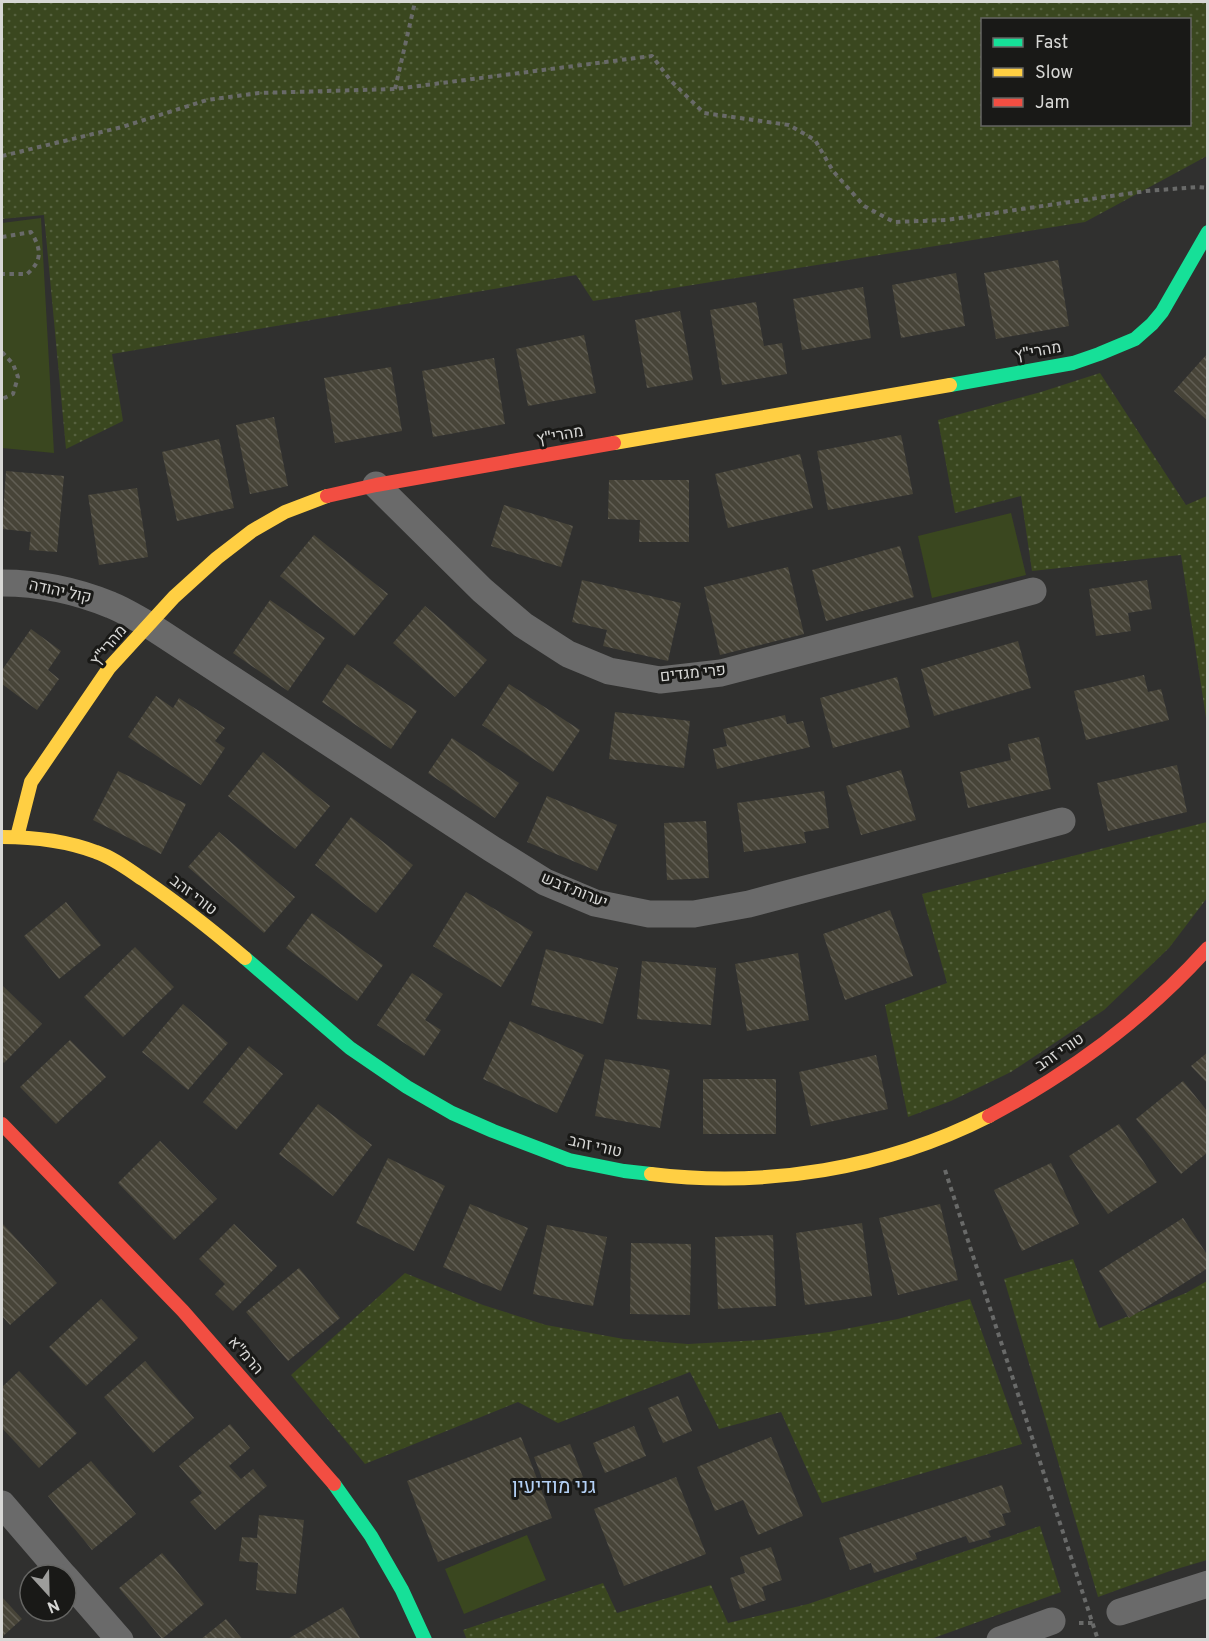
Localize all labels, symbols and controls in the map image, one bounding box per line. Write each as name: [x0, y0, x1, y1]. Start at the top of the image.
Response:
legend: [981, 18, 1191, 126]
text: Fast: [1035, 32, 1068, 55]
text: Slow: [1035, 62, 1073, 85]
text: Jam: [1035, 92, 1070, 115]
street label: מהרי"ץ: [1013, 338, 1063, 366]
street label: מהרי"ץ: [535, 422, 585, 450]
street label: קול יהודה: [27, 576, 93, 608]
street label: מהרי"ץ: [86, 621, 132, 671]
street label: פרי מגדים: [659, 661, 727, 687]
street label: יערות דבש: [538, 869, 610, 913]
street label: טורי זהב: [165, 871, 221, 921]
street label: טורי זהב: [1032, 1029, 1088, 1077]
street label: טורי זהב: [566, 1131, 624, 1163]
street label: הרמ"א: [223, 1333, 267, 1379]
district label: גני מודיעין: [512, 1475, 596, 1501]
north arrow: [18, 1563, 78, 1623]
text: N: [44, 1594, 62, 1616]

